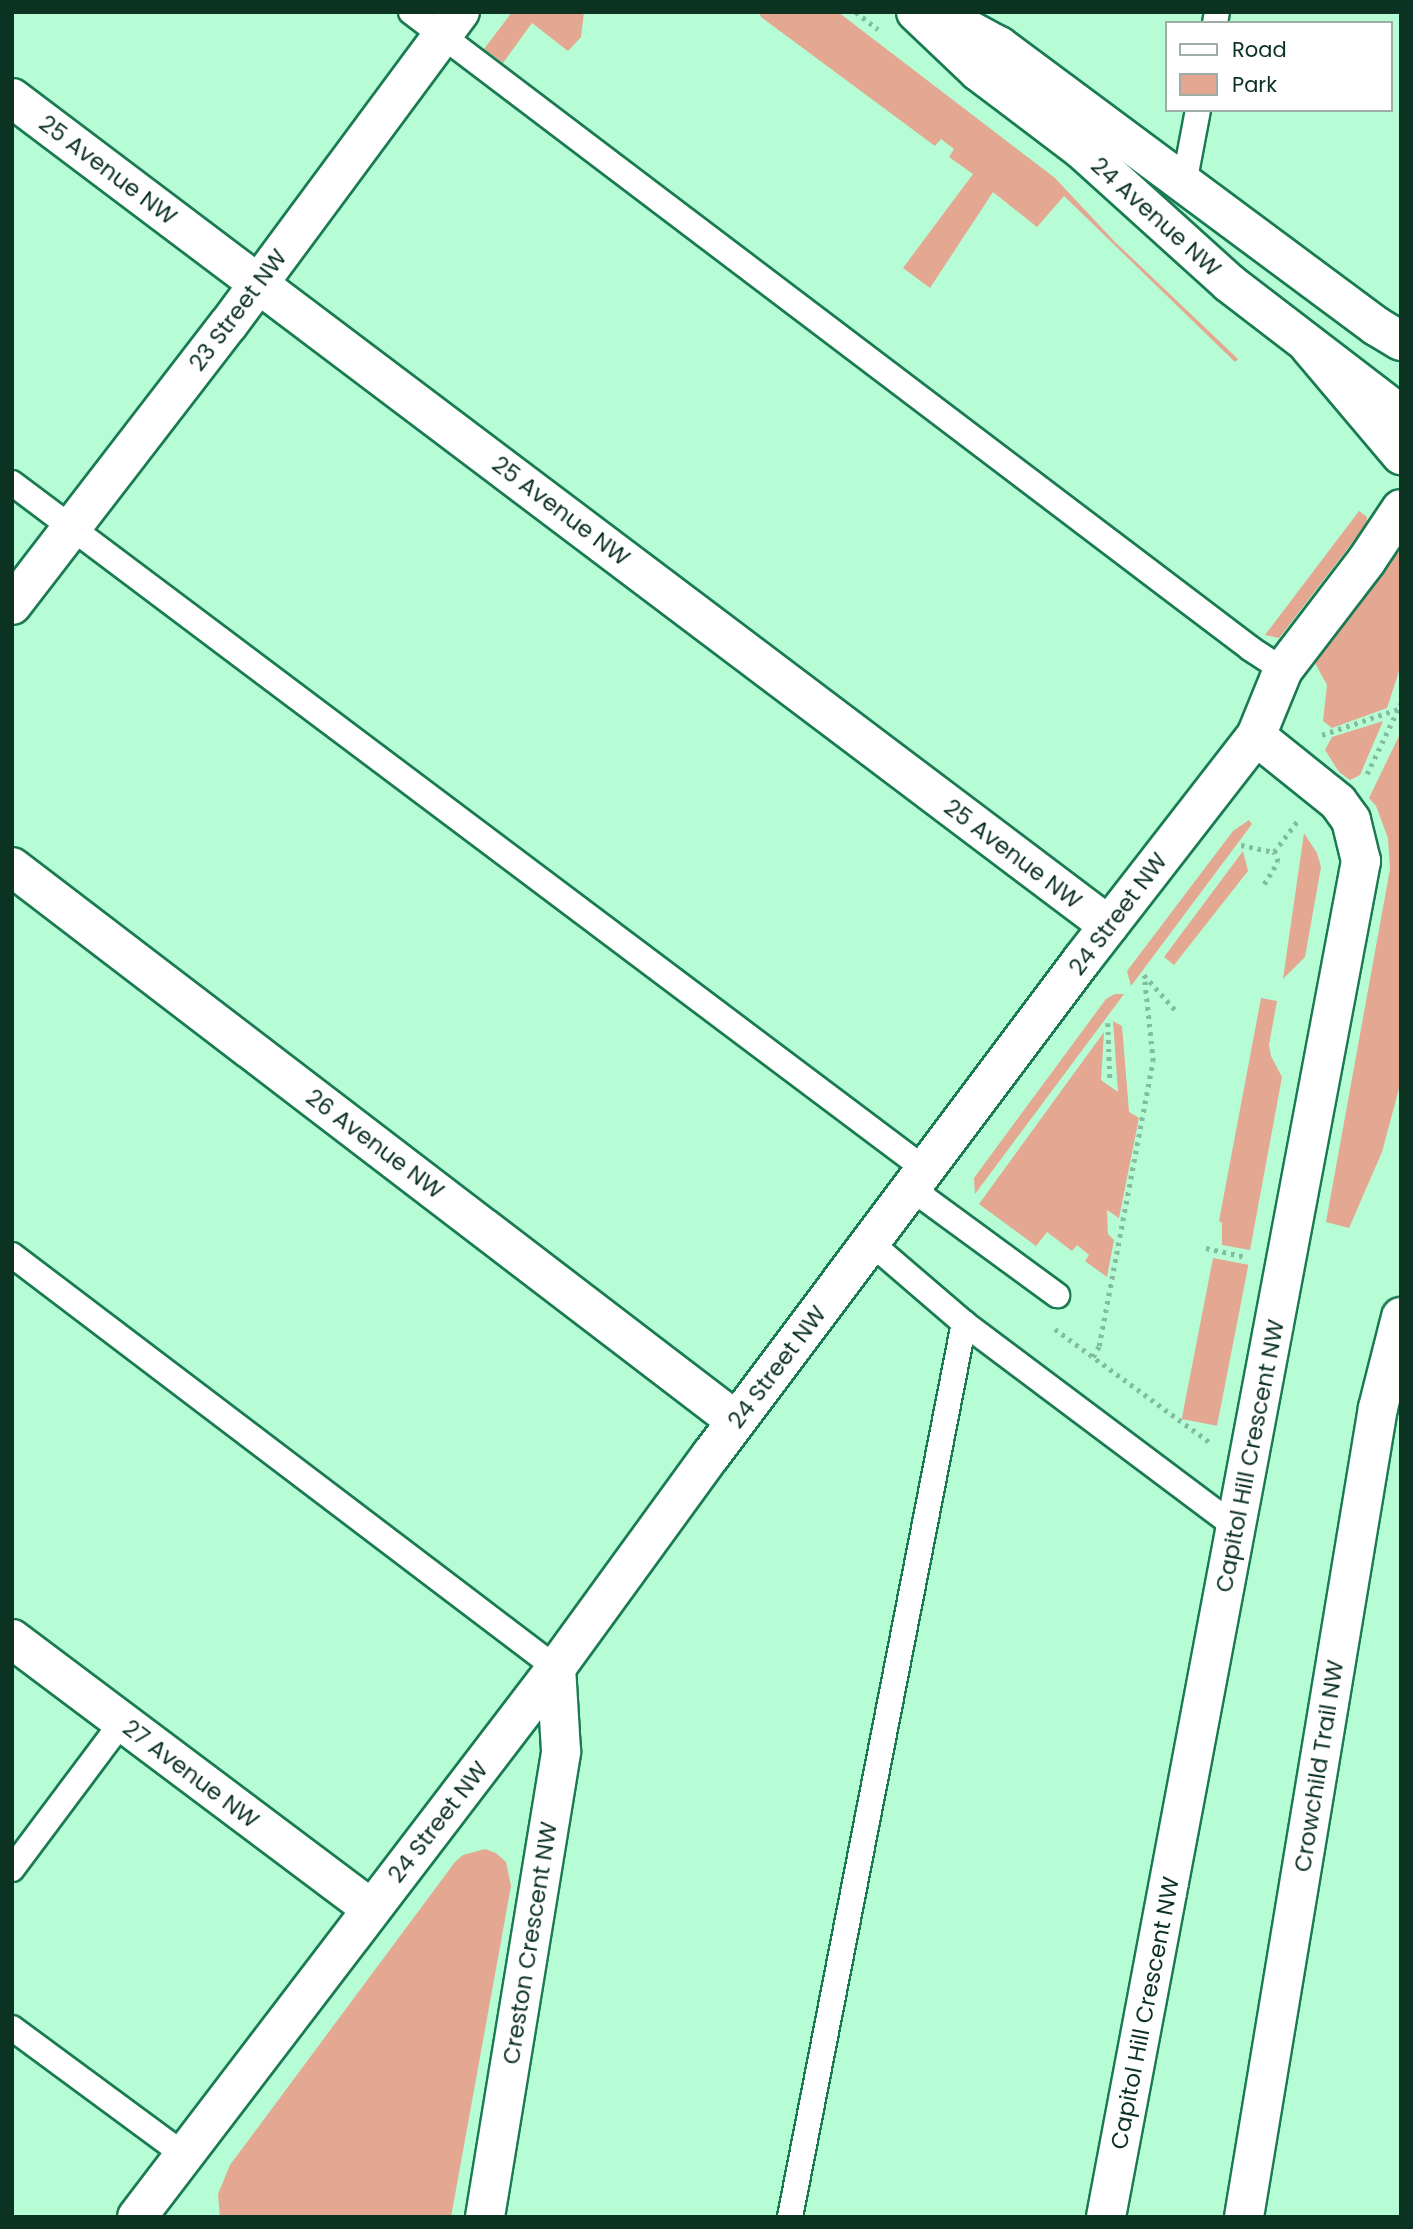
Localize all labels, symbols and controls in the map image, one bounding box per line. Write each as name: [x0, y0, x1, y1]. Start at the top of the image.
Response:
legend: [1164, 21, 1392, 112]
text: Road: [1232, 35, 1287, 64]
text: Park: [1232, 70, 1277, 99]
street label: 25 Avenue NW: [34, 109, 182, 231]
street label: 24 Avenue NW: [1085, 152, 1227, 282]
street label: 23 Street NW: [183, 244, 293, 376]
street label: 25 Avenue NW: [487, 450, 635, 572]
street label: 25 Avenue NW: [939, 793, 1087, 915]
street label: 24 Street NW: [1063, 847, 1173, 981]
street label: 26 Avenue NW: [301, 1083, 449, 1205]
street label: 24 Street NW: [722, 1300, 832, 1434]
street label: Capitol Hill Crescent NW: [1210, 1317, 1290, 1595]
street label: Crowchild Trail NW: [1289, 1658, 1349, 1874]
street label: 27 Avenue NW: [118, 1714, 264, 1834]
street label: 24 Street NW: [382, 1756, 494, 1888]
street label: Creston Crescent NW: [497, 1820, 563, 2066]
street label: Capitol Hill Crescent NW: [1105, 1874, 1185, 2152]

